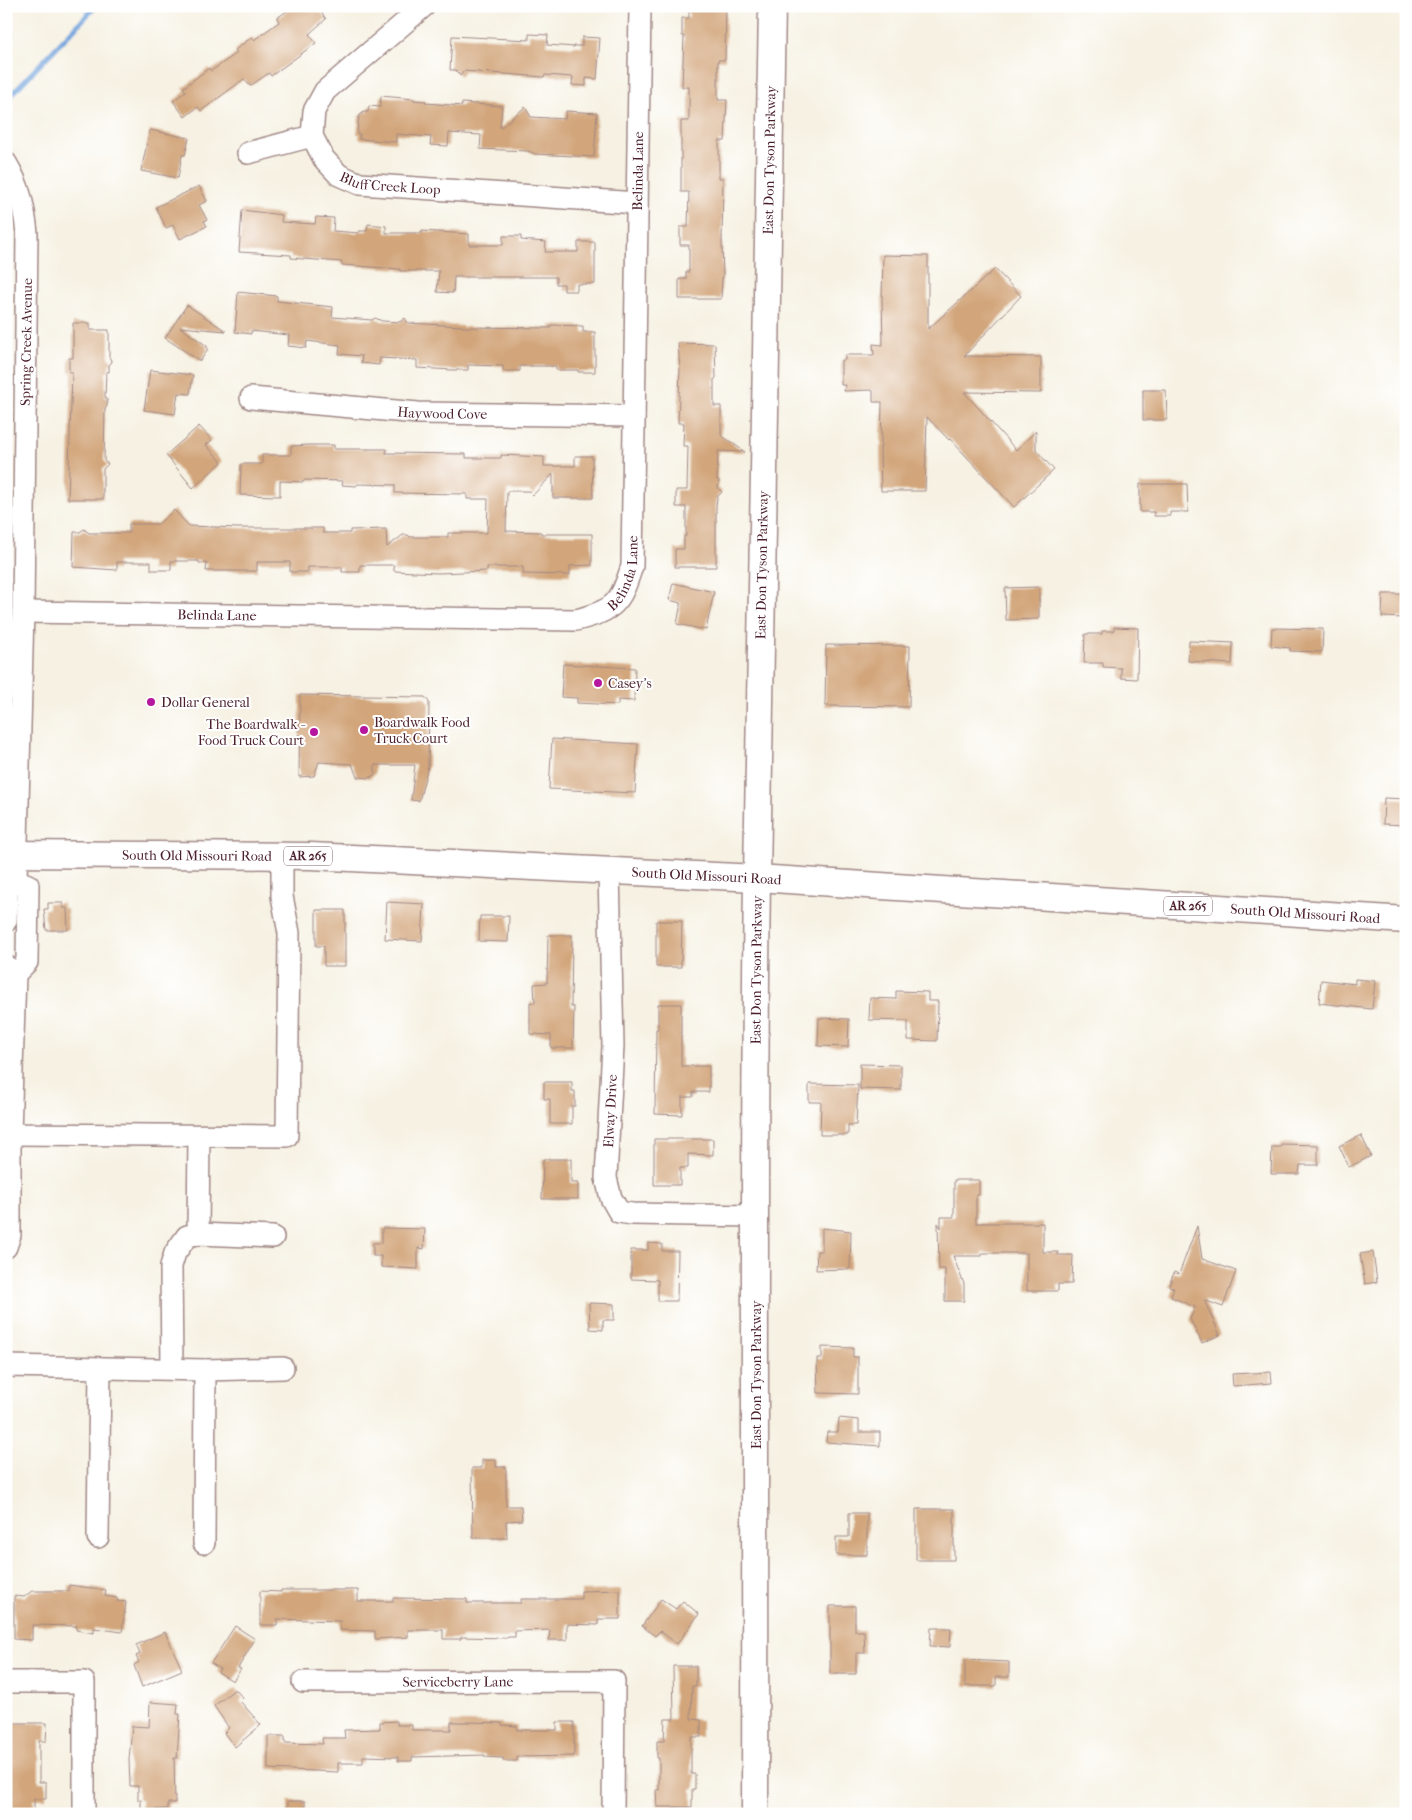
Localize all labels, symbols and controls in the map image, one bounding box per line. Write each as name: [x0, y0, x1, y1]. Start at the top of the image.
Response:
street label: East Don Tyson Parkway: [760, 85, 780, 235]
street label: Belinda Lane: [629, 131, 647, 211]
street label: Bluff Creek Loop: [337, 168, 442, 199]
street label: Spring Creek Avenue: [17, 278, 36, 406]
street label: Haywood Cove: [397, 403, 487, 423]
street label: East Don Tyson Parkway: [752, 490, 772, 640]
street label: Belinda Lane: [604, 535, 641, 615]
street label: Belinda Lane: [177, 606, 257, 624]
place label: Casey's: [608, 675, 652, 692]
marker: Casey's: [592, 677, 604, 689]
place label: Dollar General: [161, 694, 250, 711]
marker: Dollar General: [145, 696, 157, 708]
place label: Boardwalk Food Truck Court: [374, 714, 470, 747]
place label: The Boardwalk - Food Truck Court: [198, 716, 306, 749]
marker: Boardwalk Food Truck Court: [358, 724, 370, 736]
marker: The Boardwalk - Food Truck Court: [308, 726, 320, 738]
road number: AR 265: [284, 846, 332, 866]
street label: South Old Missouri Road: [122, 847, 272, 865]
street label: South Old Missouri Road: [631, 864, 782, 889]
street label: East Don Tyson Parkway: [747, 895, 766, 1045]
road number: AR 265: [1164, 896, 1212, 916]
street label: South Old Missouri Road: [1230, 901, 1381, 927]
street label: Elway Drive: [600, 1074, 621, 1148]
street label: East Don Tyson Parkway: [748, 1300, 765, 1449]
street label: Serviceberry Lane: [402, 1673, 514, 1691]

